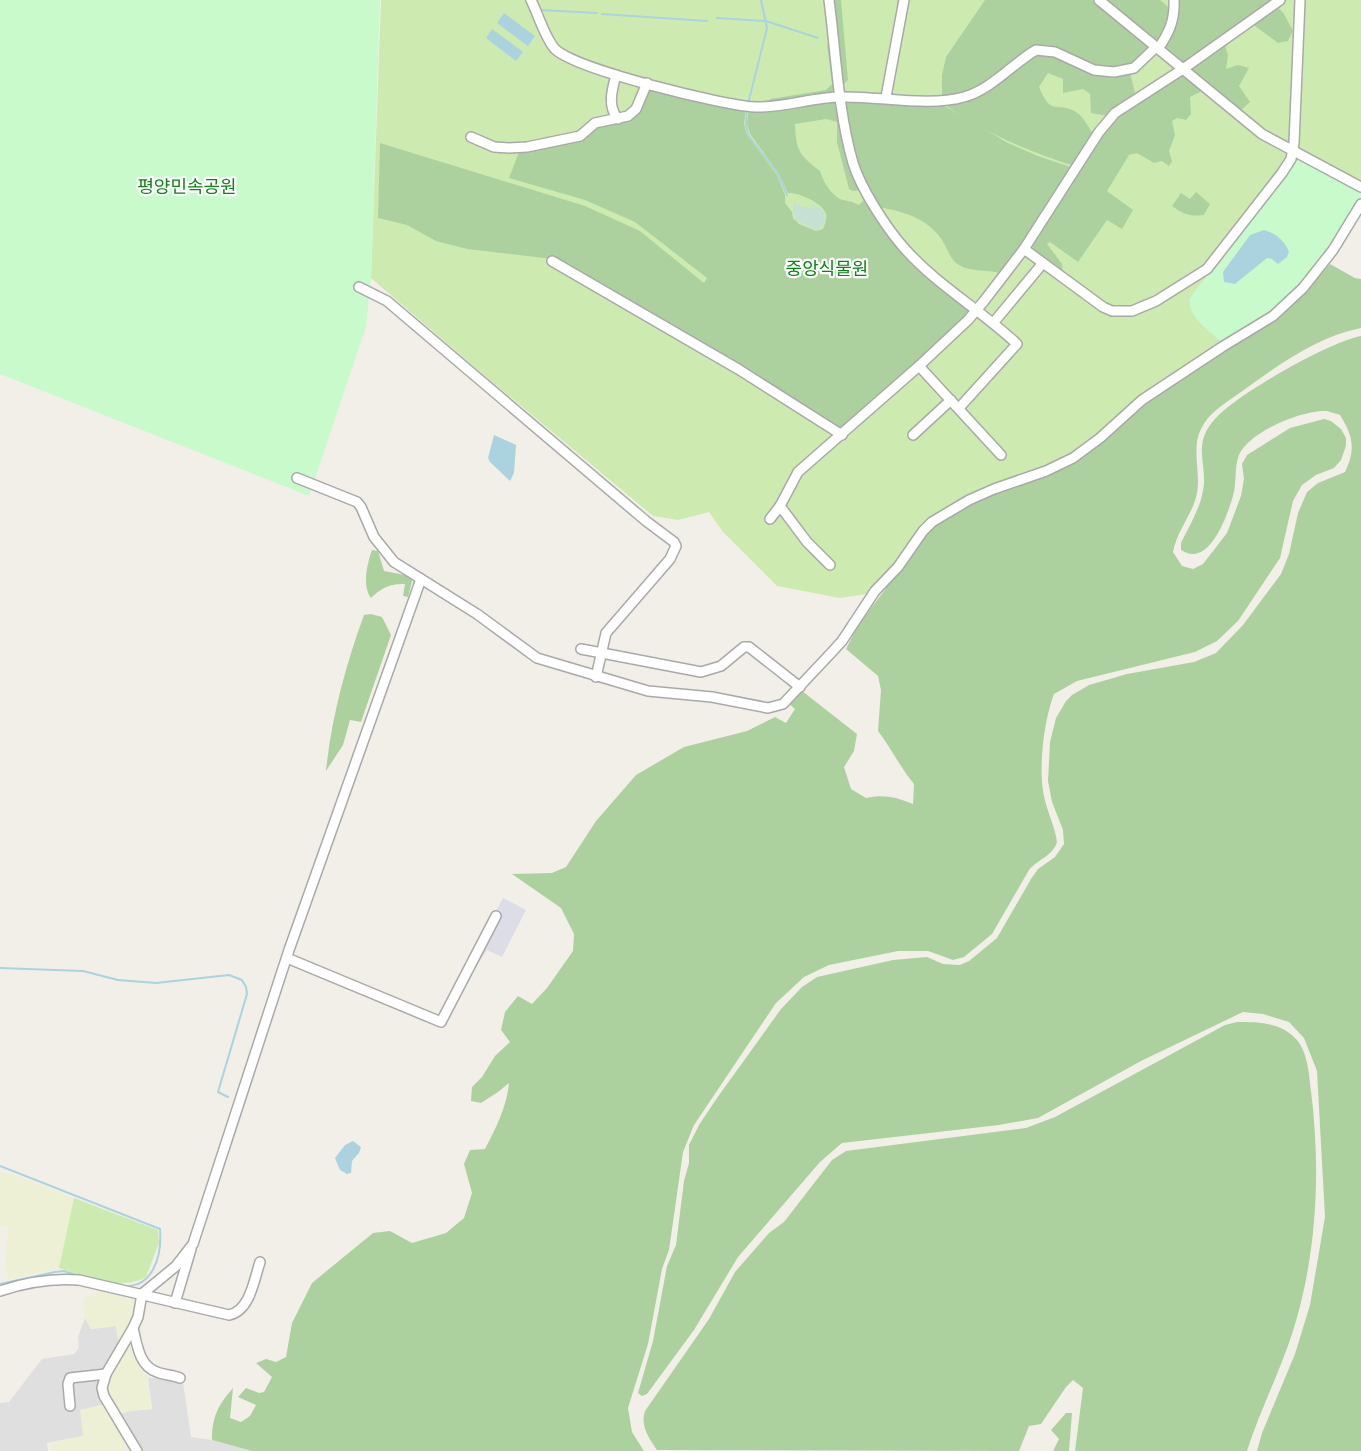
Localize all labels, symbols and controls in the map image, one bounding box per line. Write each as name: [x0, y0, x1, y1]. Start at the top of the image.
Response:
park label: 평양민속공원: [137, 174, 237, 198]
park label: 중앙식물원: [786, 256, 868, 280]

